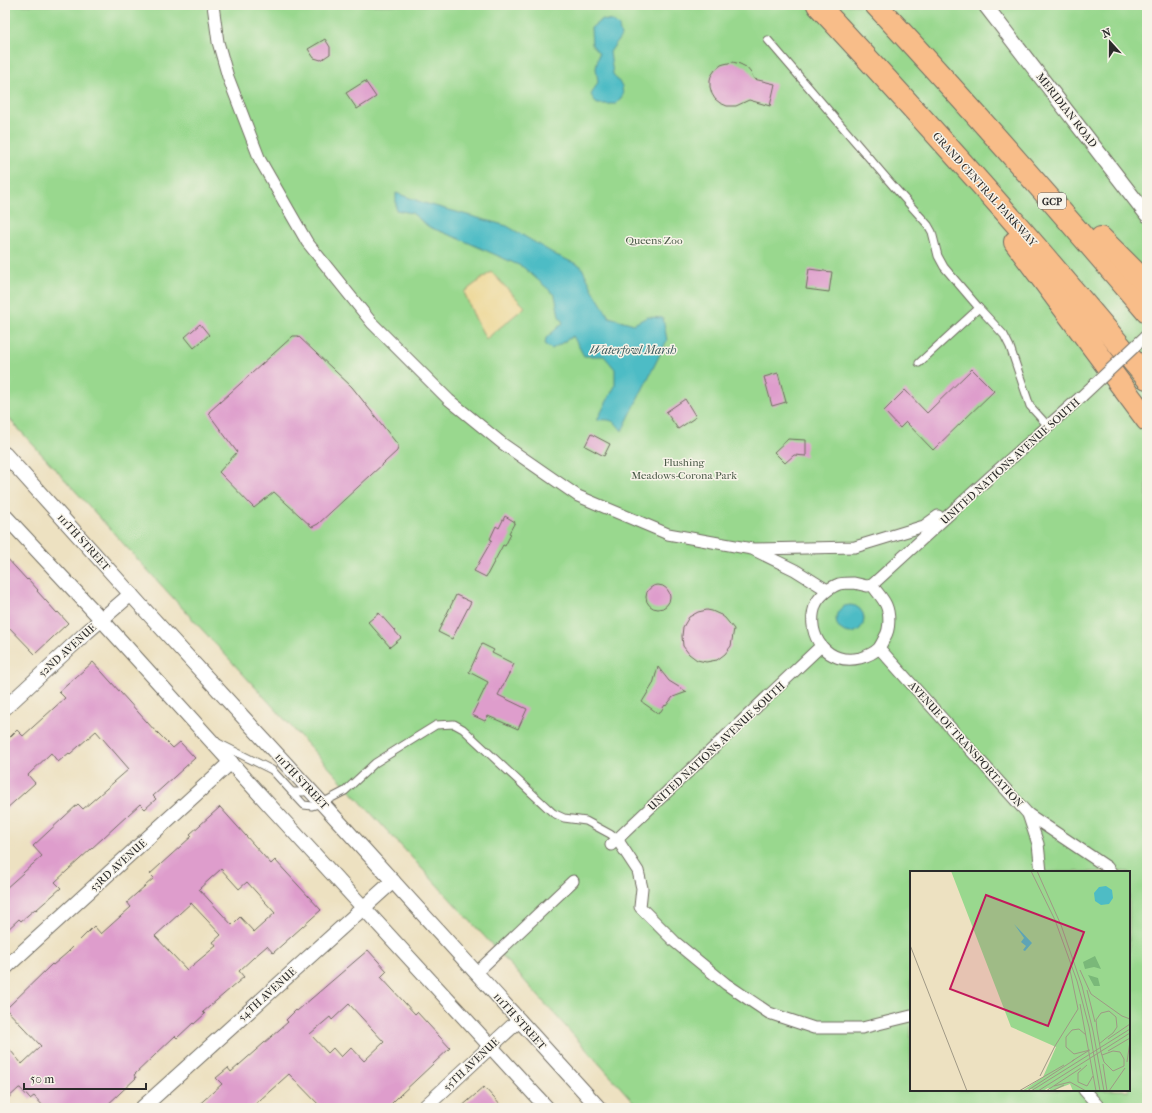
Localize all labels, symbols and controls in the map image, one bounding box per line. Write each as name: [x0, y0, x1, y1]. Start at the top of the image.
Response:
north arrow: [1090, 22, 1130, 62]
text: N: [1100, 25, 1113, 41]
street label: MERIDIAN ROAD: [1033, 70, 1100, 150]
street label: GRAND CENTRAL PARKWAY: [930, 129, 1040, 250]
road number: GCP: [1038, 193, 1066, 209]
park label: Queens Zoo: [626, 234, 683, 247]
water label: Waterfowl Marsh: [590, 343, 676, 357]
street label: UNITED NATIONS AVENUE SOUTH: [938, 395, 1083, 527]
park label: Flushing Meadows-Corona Park: [631, 456, 737, 482]
street label: 111TH STREET: [55, 511, 113, 574]
street label: 52ND AVENUE: [36, 621, 99, 680]
street label: AVENUE OF TRANSPORTATION: [905, 678, 1026, 810]
street label: UNITED NATIONS AVENUE SOUTH: [645, 679, 788, 813]
street label: 111TH STREET: [272, 751, 331, 813]
street label: 53RD AVENUE: [87, 836, 150, 894]
inset map: [910, 871, 1130, 1091]
street label: 54TH AVENUE: [236, 965, 299, 1024]
street label: 111TH STREET: [491, 990, 549, 1053]
street label: 55TH AVENUE: [441, 1035, 502, 1094]
scale bar: [24, 1065, 146, 1091]
text: 50 m: [30, 1072, 54, 1086]

